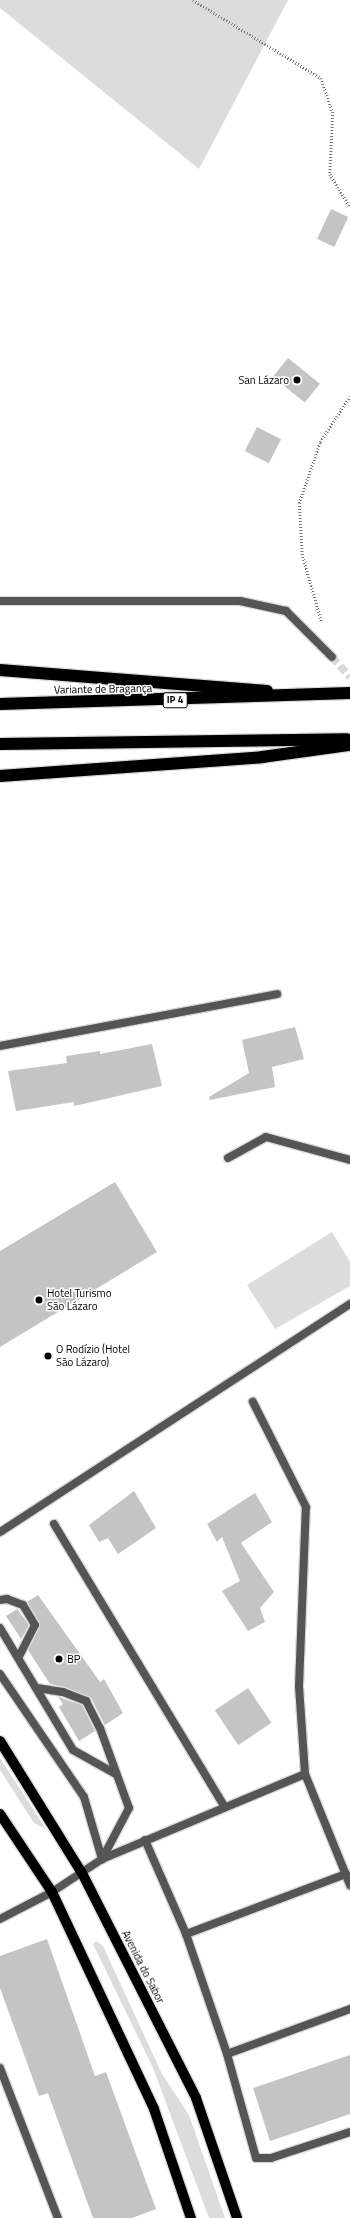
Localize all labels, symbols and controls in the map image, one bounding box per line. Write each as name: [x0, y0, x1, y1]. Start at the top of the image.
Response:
place label: San Lázaro: [238, 373, 289, 387]
marker: San Lázaro: [292, 375, 302, 385]
street label: Variante de Bragança: [54, 682, 152, 696]
road number: IP 4: [162, 692, 188, 708]
place label: Hotel Turismo São Lázaro: [47, 1287, 112, 1313]
marker: Hotel Turismo São Lázaro: [34, 1295, 44, 1305]
place label: O Rodízio (Hotel São Lázaro): [56, 1343, 130, 1369]
marker: O Rodízio (Hotel São Lázaro): [43, 1351, 53, 1361]
place label: BP: [67, 1652, 80, 1666]
marker: BP: [54, 1654, 64, 1664]
street label: Avenida do Sabor: [119, 1928, 167, 2006]

